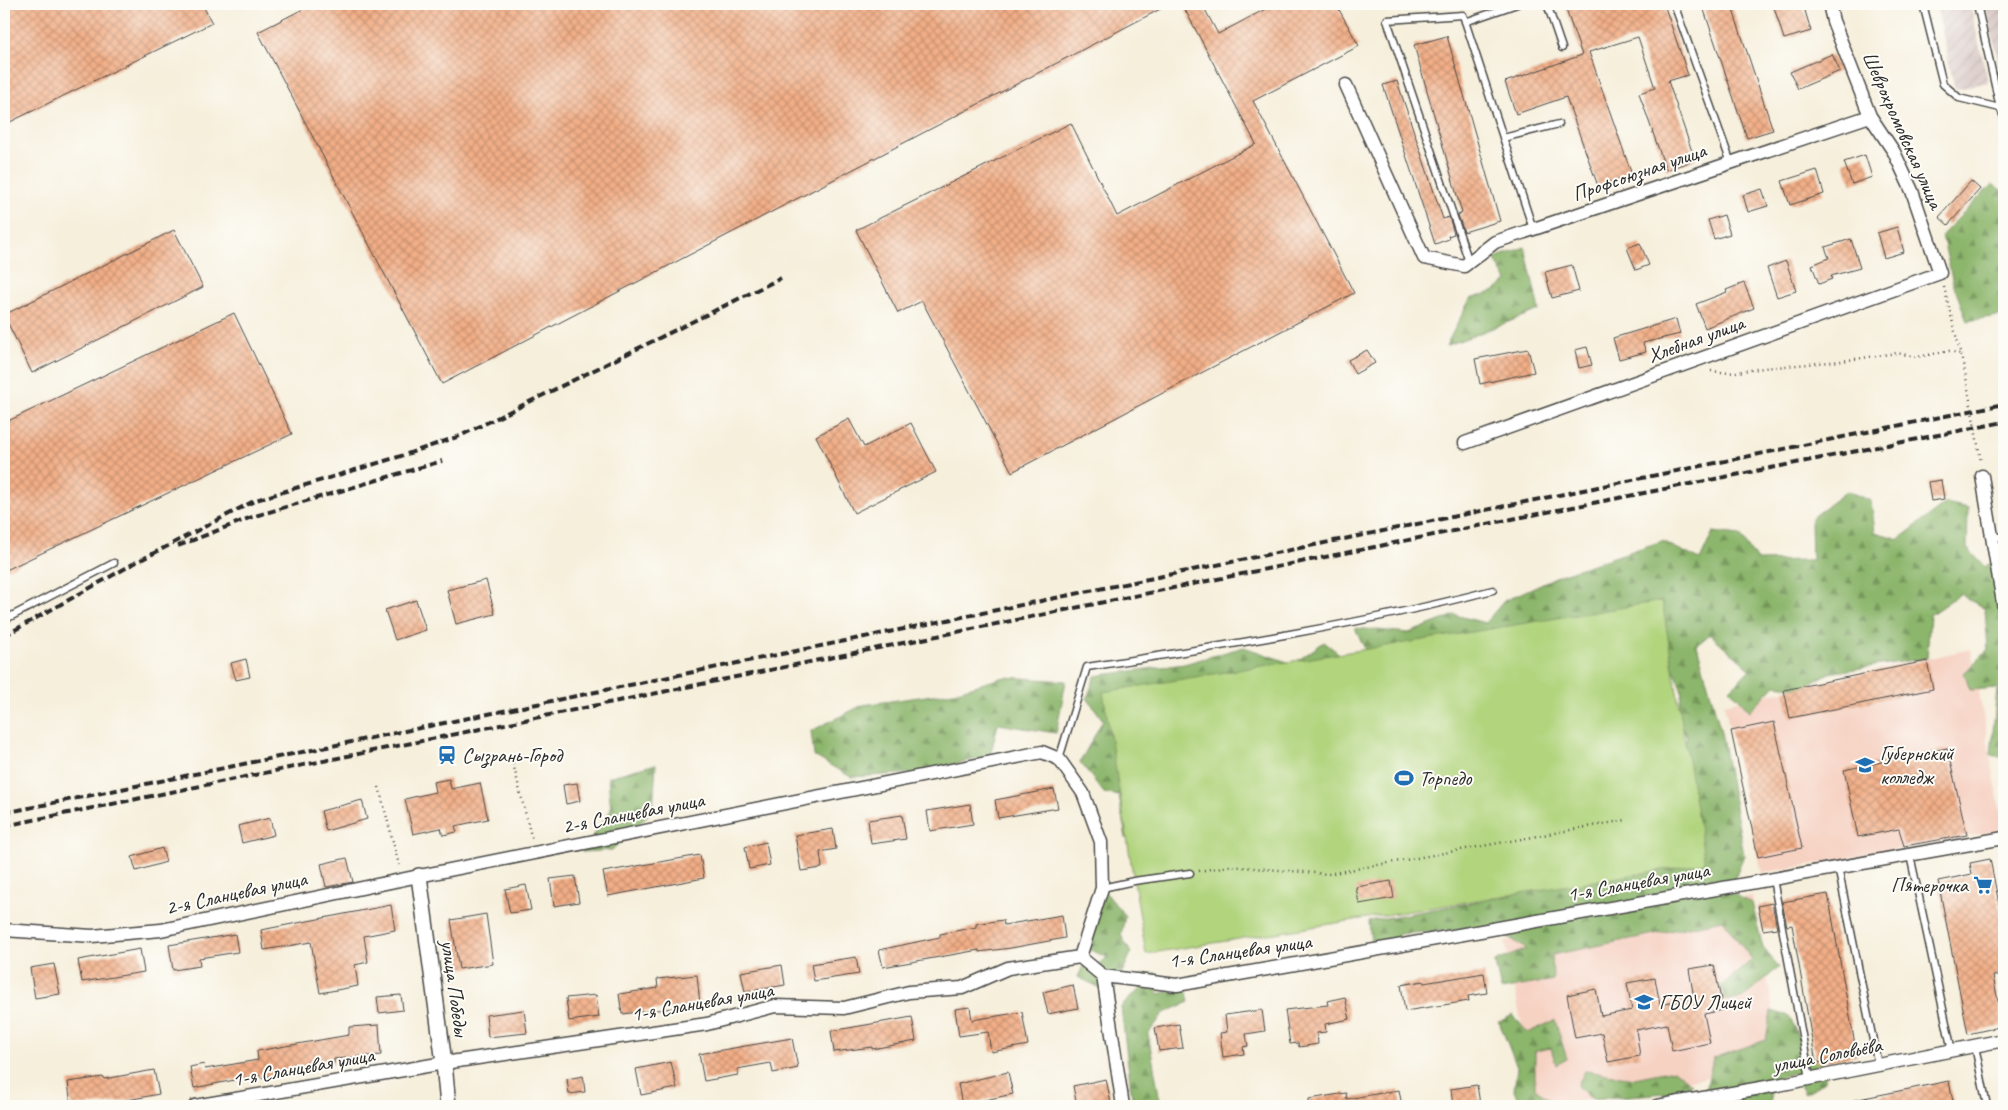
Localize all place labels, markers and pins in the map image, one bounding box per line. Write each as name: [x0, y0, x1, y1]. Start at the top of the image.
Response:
place label: Губернский колледж: [1880, 740, 1955, 790]
place label: Сызрань-Город: [462, 742, 564, 769]
station icon: Сызрань-Город: [436, 744, 458, 766]
school or university icon: Губернский колледж: [1854, 754, 1876, 776]
place label: Торпедо: [1419, 765, 1473, 791]
sports icon: Торпедо: [1393, 767, 1415, 789]
place label: Пятерочка: [1891, 872, 1970, 898]
supermarket icon: Пятерочка: [1972, 874, 1994, 896]
place label: ГБОУ Лицей: [1659, 989, 1753, 1015]
school or university icon: ГБОУ Лицей: [1633, 991, 1655, 1013]

